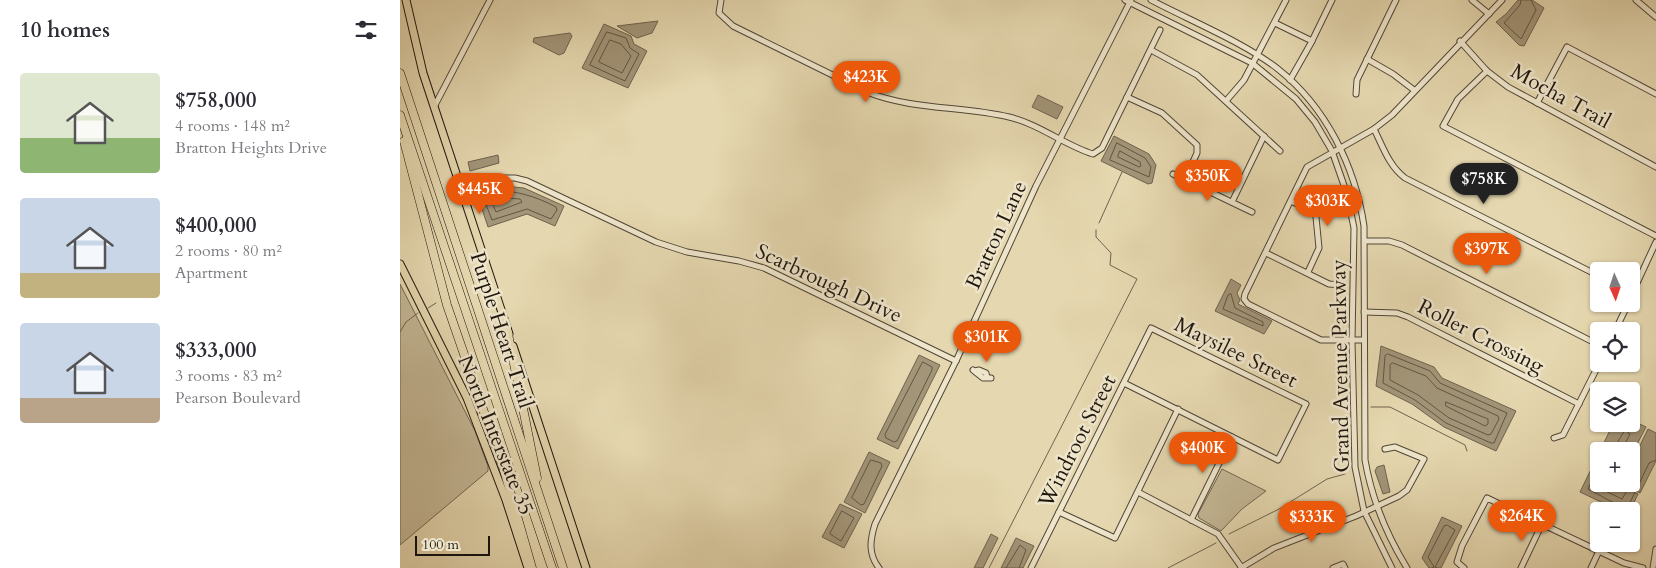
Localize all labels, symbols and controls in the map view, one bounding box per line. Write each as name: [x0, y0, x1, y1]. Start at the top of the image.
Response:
text: 10 homes: [20, 16, 110, 45]
icon: filters: [352, 16, 380, 44]
street label: Mocha Trail: [1505, 57, 1616, 136]
pin: $423K: [831, 61, 901, 103]
text: $423K: [843, 66, 889, 88]
text: $758,000: [175, 86, 256, 115]
icon: home: [60, 93, 120, 153]
text: 4 rooms · 148 m²: [175, 115, 290, 137]
text: Bratton Heights Drive: [175, 137, 327, 159]
pin: $350K: [1173, 160, 1243, 202]
pin: $758K: [1449, 162, 1519, 205]
text: $350K: [1185, 165, 1231, 187]
text: $758K: [1461, 168, 1507, 190]
pin: $445K: [445, 172, 515, 215]
street label: Bratton Lane: [959, 176, 1034, 294]
text: $445K: [457, 178, 503, 200]
pin: $303K: [1293, 184, 1363, 227]
text: $303K: [1305, 190, 1351, 212]
text: $400,000: [175, 211, 256, 240]
icon: home: [60, 218, 120, 278]
pin: $397K: [1452, 232, 1522, 275]
street label: Scarbrough Drive: [751, 237, 907, 330]
text: $397K: [1464, 238, 1510, 260]
text: 2 rooms · 80 m²: [175, 240, 282, 262]
street label: Purple Heart Trail: [463, 248, 540, 412]
street label: Grand Avenue Parkway: [1324, 259, 1357, 473]
text: Apartment: [175, 262, 248, 284]
north arrow: [1590, 262, 1640, 312]
map controls: [1590, 262, 1640, 552]
street label: Roller Crossing: [1413, 292, 1549, 381]
street label: Maysilee Street: [1169, 310, 1302, 395]
pin: $301K: [952, 320, 1022, 363]
button: locate: [1590, 322, 1640, 372]
text: $301K: [964, 326, 1010, 348]
text: $333,000: [175, 336, 256, 365]
icon: home: [60, 343, 120, 403]
street label: North Interstate 35: [450, 351, 541, 519]
text: 3 rooms · 83 m²: [175, 365, 282, 387]
street label: Windroot Street: [1031, 370, 1124, 513]
button: layers: [1590, 382, 1640, 432]
text: Pearson Boulevard: [175, 387, 301, 409]
pin: $400K: [1168, 432, 1238, 474]
text: $400K: [1180, 437, 1226, 459]
button: +: [1590, 442, 1640, 492]
pin: $333K: [1277, 500, 1347, 543]
pin: $264K: [1487, 500, 1557, 542]
button: −: [1590, 502, 1640, 552]
text: $264K: [1499, 505, 1545, 527]
text: $333K: [1289, 506, 1335, 528]
scale bar: [415, 533, 490, 556]
text: 100 m: [422, 535, 459, 554]

